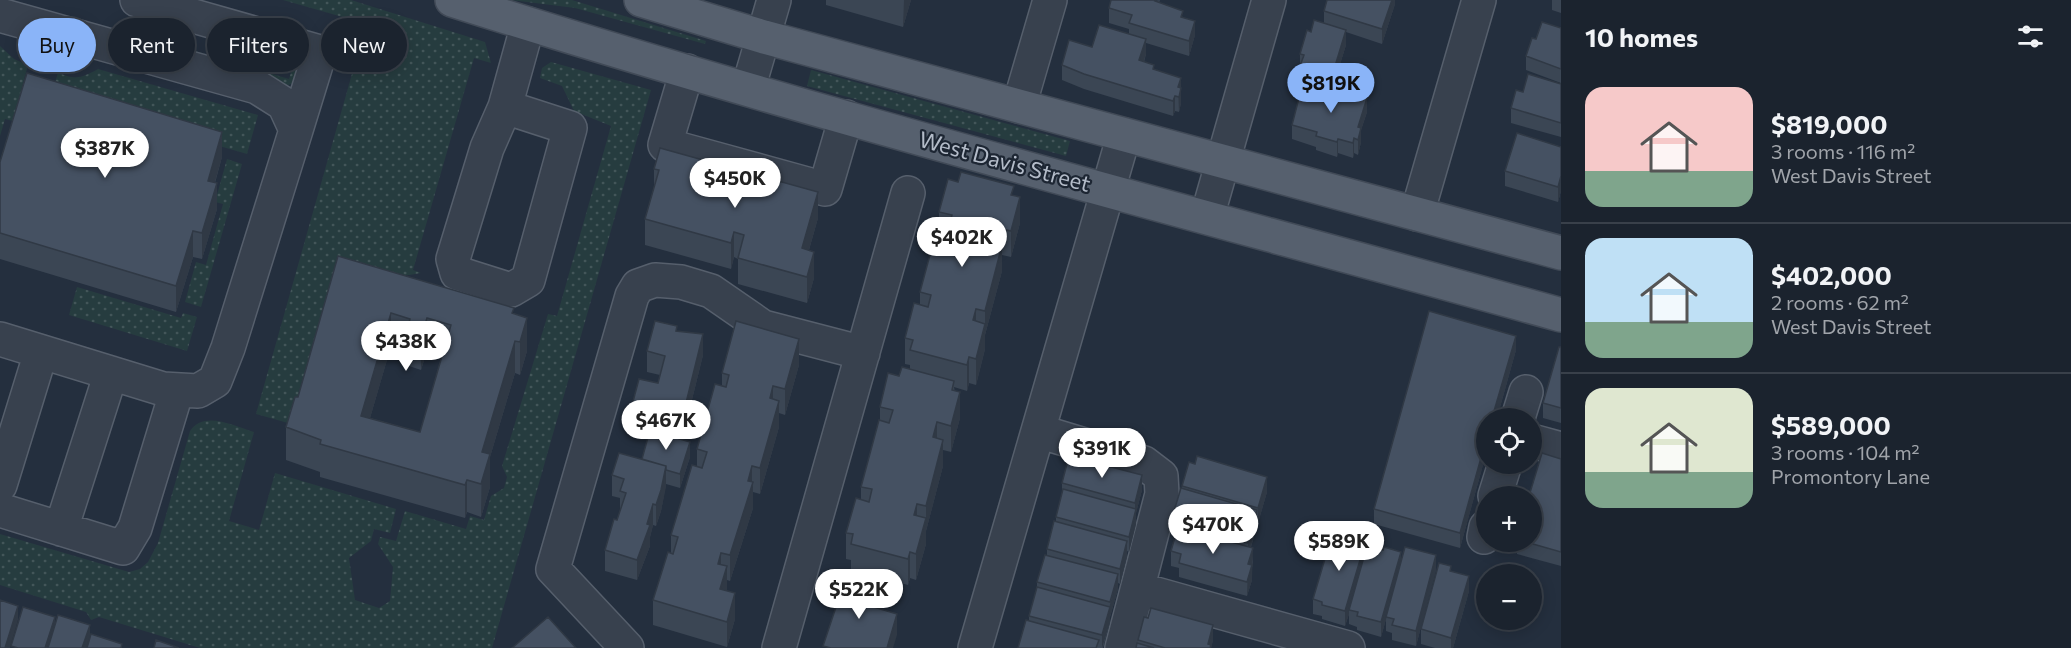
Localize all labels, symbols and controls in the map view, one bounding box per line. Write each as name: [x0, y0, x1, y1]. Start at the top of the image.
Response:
chip: Buy: [18, 18, 96, 72]
chip: Rent: [108, 18, 195, 72]
chip: Filters: [207, 18, 309, 72]
chip: New: [321, 18, 407, 72]
icon: filters: [2014, 20, 2047, 53]
text: 10 homes: [1585, 21, 1698, 52]
pin: $819K: [1289, 63, 1373, 114]
text: $819K: [1301, 70, 1361, 94]
text: $819,000: [1771, 108, 1887, 139]
icon: home: [1633, 111, 1705, 183]
street label: West Davis Street: [916, 125, 1094, 197]
pin: $387K: [63, 128, 147, 179]
text: $387K: [75, 135, 135, 159]
text: 3 rooms · 116 m²: [1771, 139, 1915, 163]
pin: $450K: [693, 158, 777, 209]
text: West Davis Street: [1771, 163, 1931, 187]
text: $450K: [704, 165, 766, 189]
pin: $402K: [920, 217, 1004, 268]
text: $402K: [931, 224, 993, 248]
text: $402,000: [1771, 259, 1892, 290]
icon: home: [1633, 262, 1705, 334]
text: 2 rooms · 62 m²: [1771, 290, 1909, 314]
text: West Davis Street: [1771, 314, 1931, 338]
pin: $438K: [364, 321, 448, 372]
text: $438K: [375, 328, 437, 352]
pin: $467K: [624, 400, 708, 451]
text: $467K: [636, 407, 696, 431]
map controls: [1476, 408, 1542, 630]
button: locate: [1476, 408, 1542, 474]
text: $589,000: [1771, 409, 1891, 440]
icon: home: [1633, 412, 1705, 484]
pin: $391K: [1060, 428, 1144, 479]
text: $391K: [1073, 435, 1131, 459]
text: 3 rooms · 104 m²: [1771, 440, 1920, 464]
text: Promontory Lane: [1771, 464, 1930, 488]
button: +: [1476, 486, 1542, 552]
pin: $470K: [1171, 504, 1255, 555]
text: $470K: [1182, 511, 1244, 535]
pin: $589K: [1297, 521, 1381, 572]
text: $589K: [1308, 528, 1370, 552]
button: −: [1476, 564, 1542, 630]
pin: $522K: [817, 569, 901, 620]
text: $522K: [829, 576, 889, 600]

